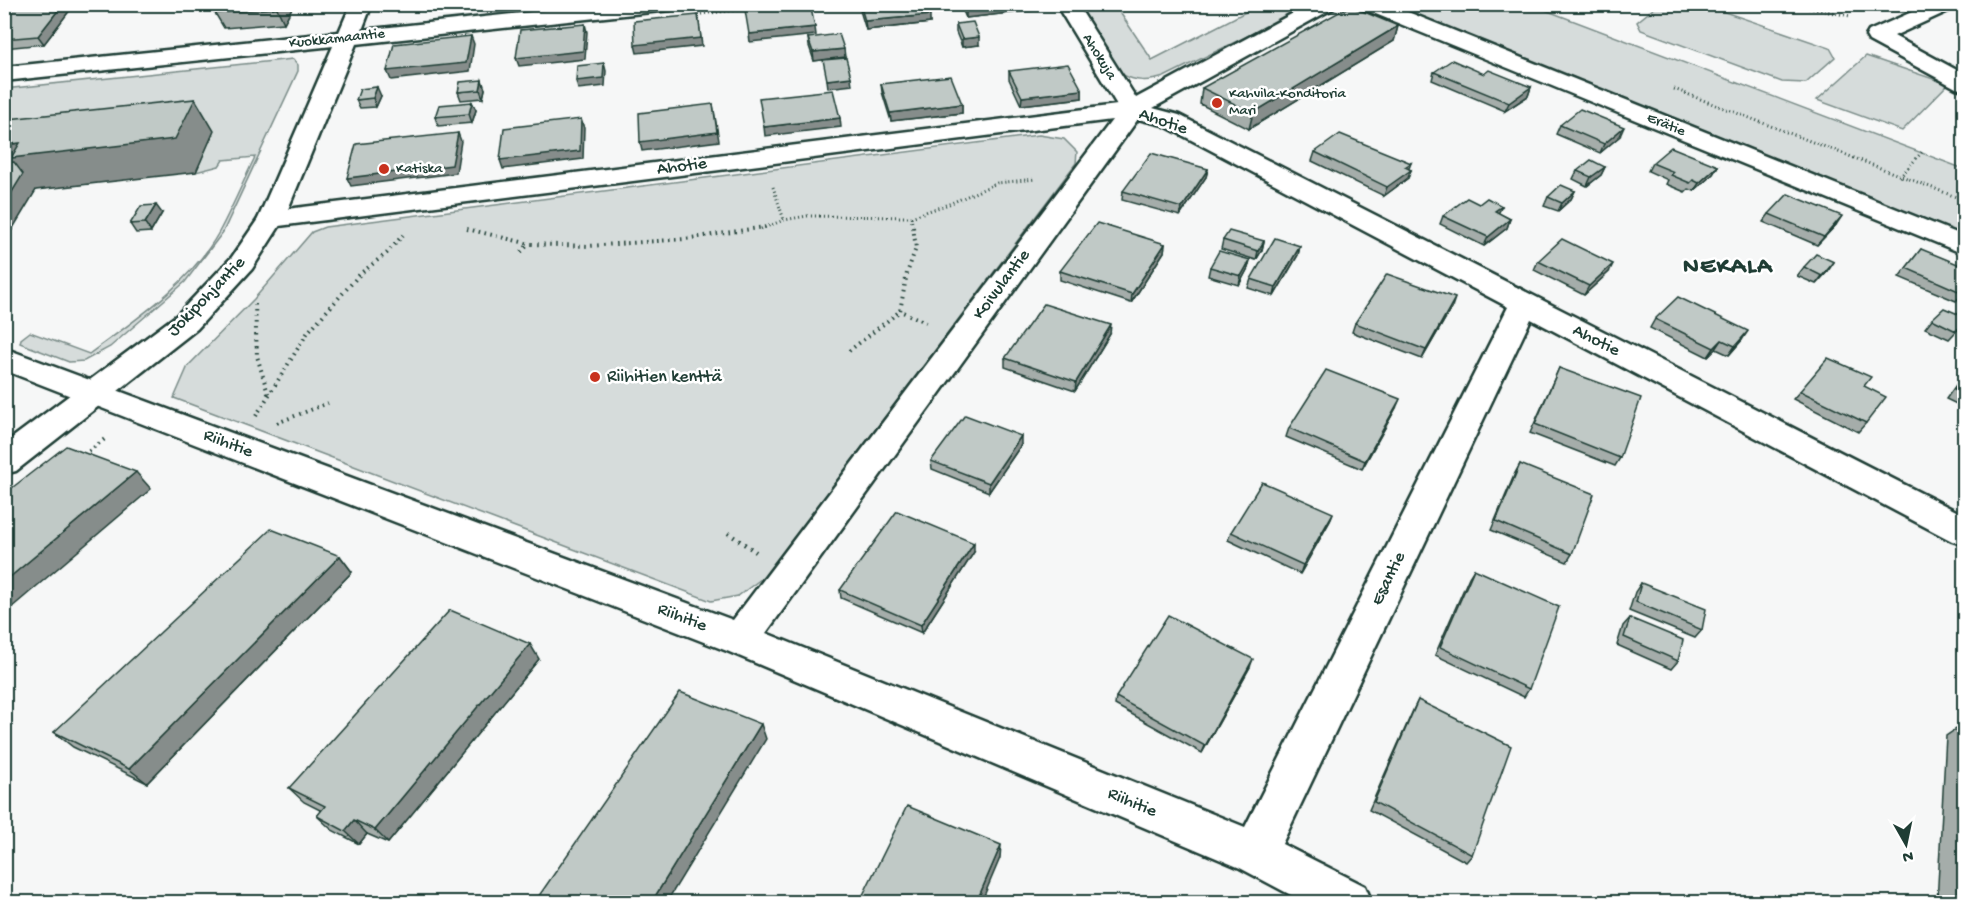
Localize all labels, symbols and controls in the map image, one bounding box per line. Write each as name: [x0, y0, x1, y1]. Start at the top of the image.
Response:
street label: Kuokkamaantie: [288, 25, 386, 53]
street label: Ahokuja: [1078, 31, 1121, 84]
place label: Kahvila-Konditoria Mari: [1229, 85, 1347, 120]
marker: Kahvila-Konditoria Mari: [1210, 96, 1224, 110]
street label: Ahotie: [1136, 104, 1191, 140]
street label: Erätie: [1644, 109, 1688, 141]
street label: Ahotie: [656, 153, 709, 180]
place label: Katiska: [396, 160, 443, 178]
marker: Katiska: [377, 162, 391, 176]
street label: Koivulantie: [969, 245, 1036, 324]
street label: Jokipohjantie: [164, 252, 251, 341]
district label: NEKALA: [1683, 253, 1773, 282]
street label: Ahotie: [1569, 320, 1624, 362]
place label: Riihitien kenttä: [607, 367, 723, 388]
marker: Riihitien kenttä: [588, 370, 602, 384]
street label: Riihitie: [200, 425, 256, 463]
street label: Esantie: [1367, 548, 1411, 609]
street label: Riihitie: [654, 599, 710, 637]
street label: Riihitie: [1104, 783, 1160, 823]
north arrow: [1876, 814, 1936, 874]
text: N: [1901, 845, 1914, 866]

